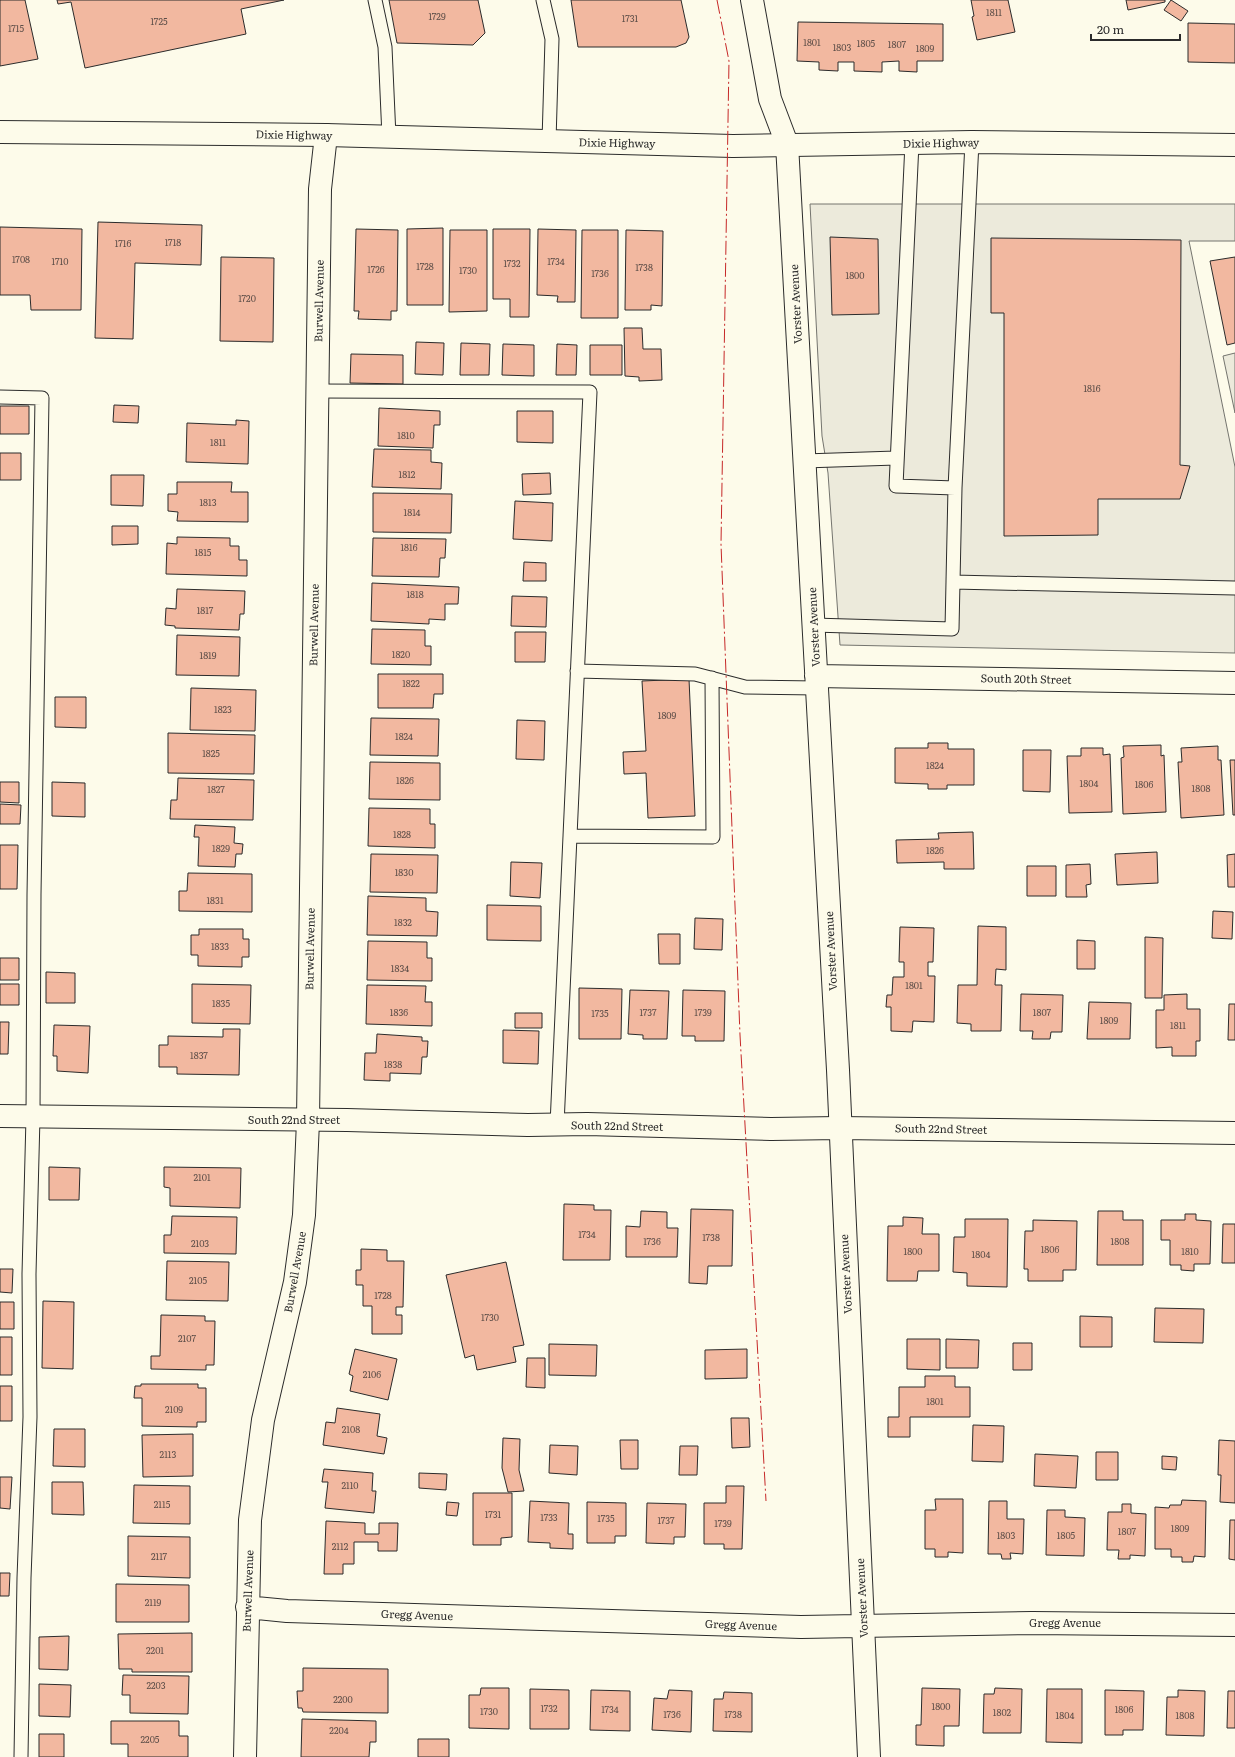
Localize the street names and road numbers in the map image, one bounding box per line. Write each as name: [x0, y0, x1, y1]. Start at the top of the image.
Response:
street label: Dixie Highway: [256, 125, 333, 143]
street label: Dixie Highway: [579, 133, 656, 151]
street label: Dixie Highway: [902, 133, 980, 151]
street label: Burwell Avenue: [309, 259, 327, 342]
street label: Vorster Avenue: [785, 264, 805, 344]
street label: Burwell Avenue: [304, 583, 322, 666]
street label: Vorster Avenue: [803, 587, 823, 667]
street label: South 20th Street: [980, 669, 1072, 687]
street label: Burwell Avenue: [300, 907, 318, 990]
street label: Vorster Avenue: [820, 911, 840, 991]
street label: South 22nd Street: [248, 1111, 341, 1127]
street label: South 22nd Street: [571, 1116, 664, 1134]
street label: South 22nd Street: [895, 1119, 988, 1137]
street label: Burwell Avenue: [279, 1230, 309, 1314]
street label: Vorster Avenue: [835, 1234, 855, 1314]
street label: Burwell Avenue: [238, 1549, 256, 1632]
street label: Vorster Avenue: [851, 1558, 871, 1638]
street label: Gregg Avenue: [381, 1605, 454, 1623]
street label: Gregg Avenue: [1029, 1614, 1101, 1630]
street label: Gregg Avenue: [705, 1615, 778, 1633]

